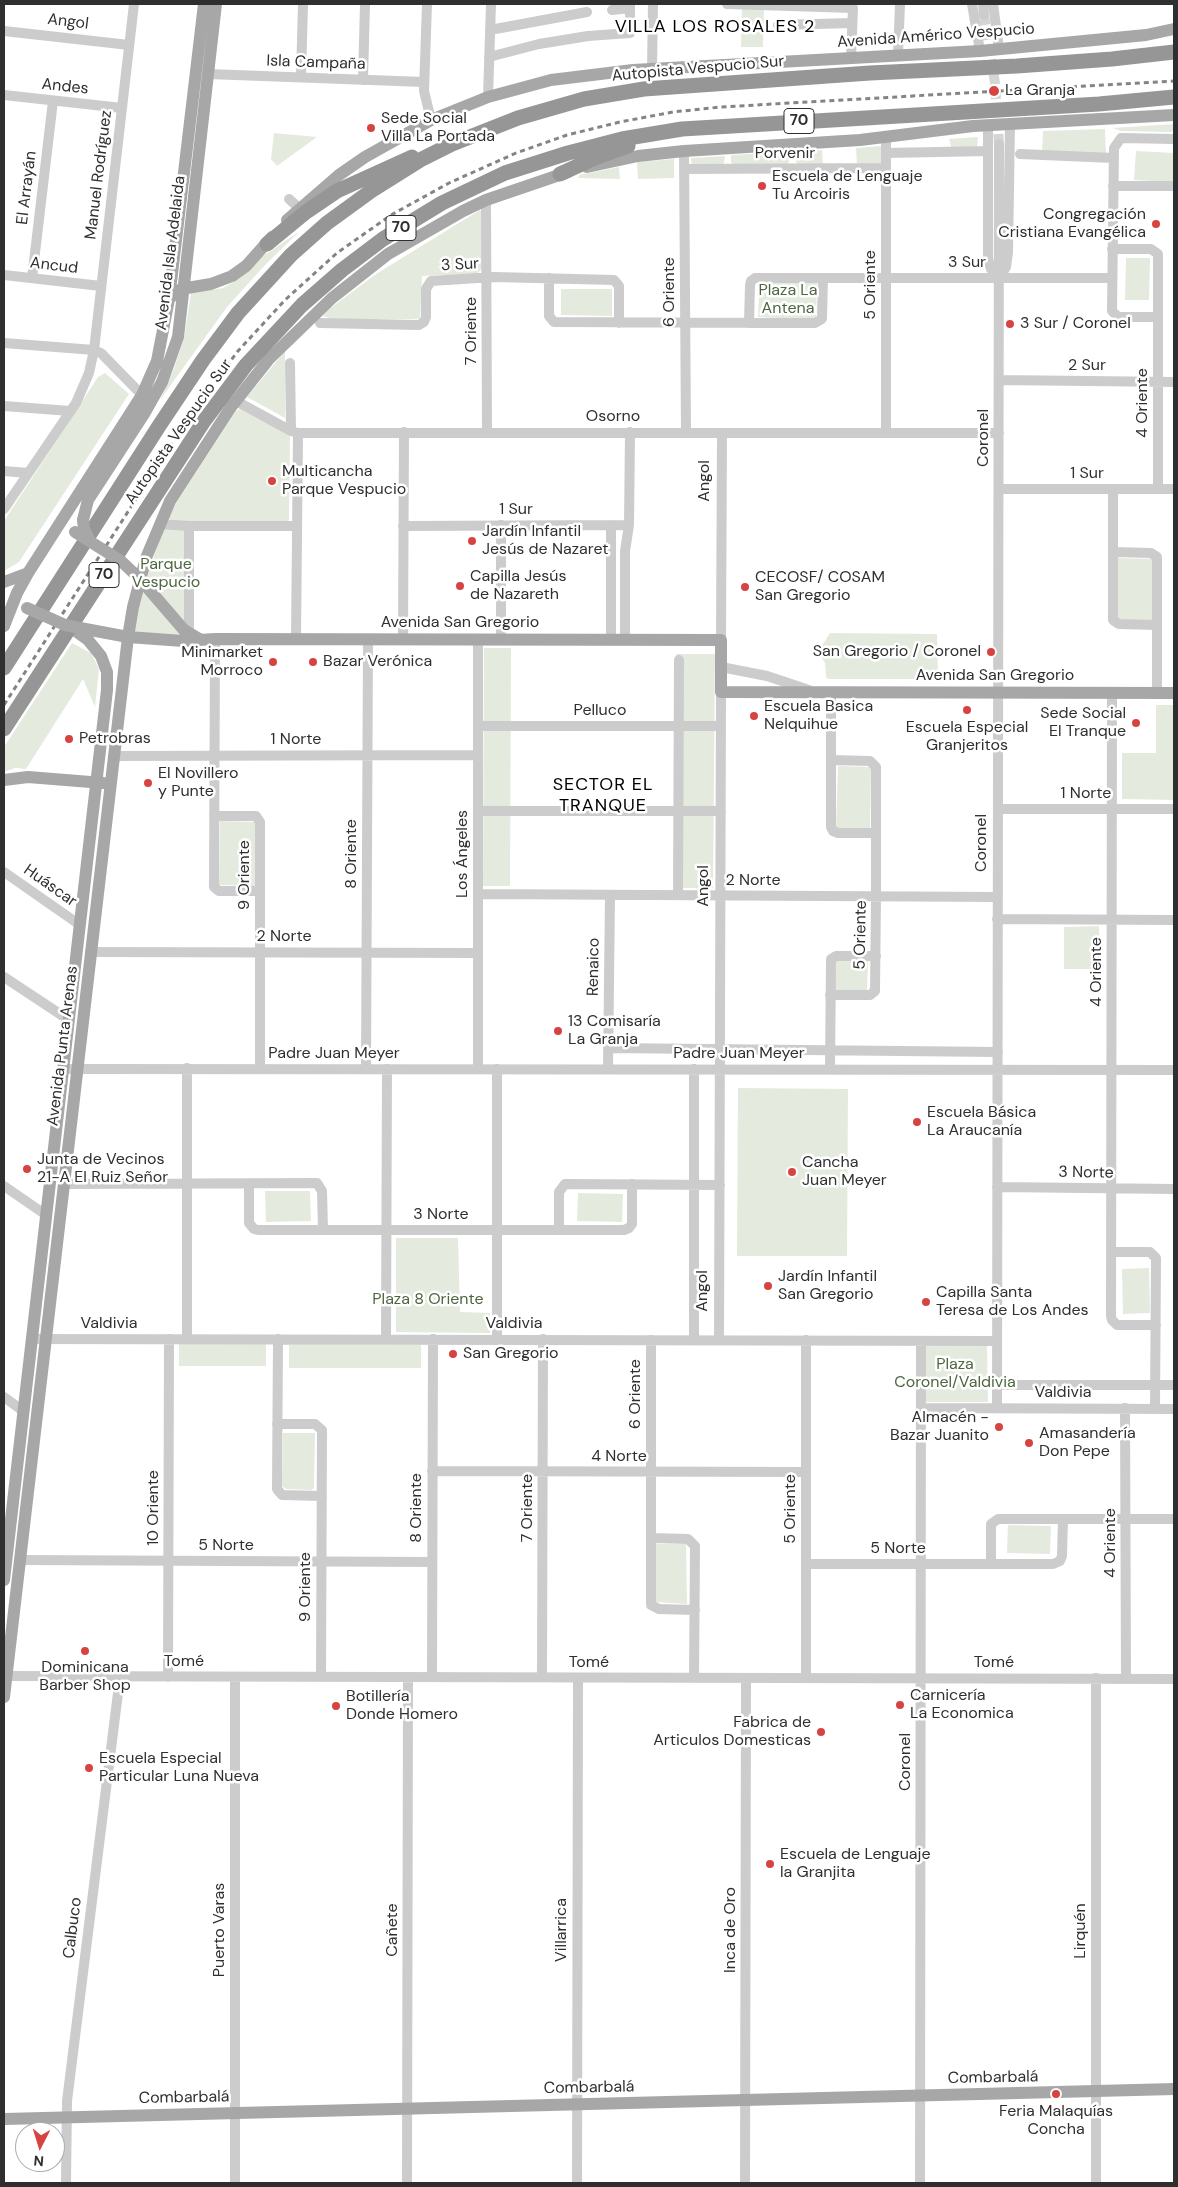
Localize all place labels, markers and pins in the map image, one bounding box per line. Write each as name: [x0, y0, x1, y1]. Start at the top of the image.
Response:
place label: La Granja: [1005, 81, 1075, 101]
marker: La Granja: [987, 84, 1001, 98]
place label: Sede Social Villa La Portada: [381, 109, 495, 147]
marker: Sede Social Villa La Portada: [365, 122, 377, 134]
place label: Escuela de Lenguaje Tu Arcoiris: [772, 167, 923, 205]
marker: Escuela de Lenguaje Tu Arcoiris: [756, 180, 768, 192]
place label: Congregación Cristiana Evangélica: [998, 205, 1146, 243]
marker: Congregación Cristiana Evangélica: [1150, 218, 1162, 230]
place label: 3 Sur / Coronel: [1020, 314, 1131, 334]
marker: 3 Sur / Coronel: [1004, 318, 1016, 330]
place label: Multicancha Parque Vespucio: [282, 462, 406, 500]
marker: Multicancha Parque Vespucio: [266, 475, 278, 487]
place label: Jardín Infantil Jesús de Nazaret: [482, 522, 608, 560]
marker: Jardín Infantil Jesús de Nazaret: [466, 535, 478, 547]
place label: Capilla Jesús de Nazareth: [470, 567, 566, 605]
place label: CECOSF/ COSAM San Gregorio: [755, 568, 885, 606]
marker: Capilla Jesús de Nazareth: [454, 580, 466, 592]
marker: CECOSF/ COSAM San Gregorio: [739, 581, 751, 593]
place label: San Gregorio / Coronel: [813, 642, 981, 662]
place label: Minimarket Morroco: [181, 643, 263, 681]
marker: San Gregorio / Coronel: [985, 646, 997, 658]
place label: Bazar Verónica: [323, 652, 432, 672]
marker: Minimarket Morroco: [267, 656, 279, 668]
marker: Bazar Verónica: [307, 656, 319, 668]
place label: Escuela Basica Nelquihue: [764, 697, 873, 735]
marker: Escuela Especial Granjeritos: [961, 704, 973, 716]
place label: Sede Social El Tranque: [1040, 704, 1126, 742]
marker: Escuela Basica Nelquihue: [748, 710, 760, 722]
marker: Sede Social El Tranque: [1130, 717, 1142, 729]
place label: Escuela Especial Granjeritos: [906, 718, 1028, 756]
place label: Petrobras: [79, 729, 151, 749]
marker: Petrobras: [63, 733, 75, 745]
place label: El Novillero y Punte: [158, 764, 239, 802]
marker: El Novillero y Punte: [142, 777, 154, 789]
place label: 13 Comisaría La Granja: [568, 1012, 661, 1050]
marker: 13 Comisaría La Granja: [552, 1025, 564, 1037]
place label: Escuela Básica La Araucanía: [927, 1103, 1036, 1141]
marker: Escuela Básica La Araucanía: [911, 1116, 923, 1128]
place label: Junta de Vecinos 21-A El Ruiz Señor: [37, 1150, 168, 1188]
place label: Cancha Juan Meyer: [802, 1153, 887, 1191]
marker: Junta de Vecinos 21-A El Ruiz Señor: [21, 1163, 33, 1175]
marker: Cancha Juan Meyer: [786, 1166, 798, 1178]
place label: Jardín Infantil San Gregorio: [778, 1267, 877, 1305]
marker: Jardín Infantil San Gregorio: [762, 1280, 774, 1292]
place label: Capilla Santa Teresa de Los Andes: [936, 1283, 1089, 1321]
marker: Capilla Santa Teresa de Los Andes: [920, 1296, 932, 1308]
place label: San Gregorio: [463, 1344, 559, 1364]
marker: San Gregorio: [447, 1348, 459, 1360]
place label: Almacén - Bazar Juanito: [890, 1408, 989, 1446]
marker: Almacén - Bazar Juanito: [993, 1421, 1005, 1433]
place label: Amasandería Don Pepe: [1039, 1424, 1136, 1462]
marker: Amasandería Don Pepe: [1023, 1437, 1035, 1449]
marker: Dominicana Barber Shop: [79, 1645, 91, 1657]
place label: Dominicana Barber Shop: [39, 1658, 131, 1696]
place label: Carnicería La Economica: [910, 1686, 1014, 1724]
place label: Botillería Donde Homero: [346, 1687, 458, 1725]
marker: Carnicería La Economica: [894, 1699, 906, 1711]
marker: Botillería Donde Homero: [330, 1700, 342, 1712]
place label: Fabrica de Articulos Domesticas: [653, 1713, 811, 1751]
marker: Fabrica de Articulos Domesticas: [815, 1726, 827, 1738]
place label: Escuela Especial Particular Luna Nueva: [99, 1749, 259, 1787]
marker: Escuela Especial Particular Luna Nueva: [83, 1762, 95, 1774]
place label: Escuela de Lenguaje la Granjita: [780, 1845, 931, 1883]
marker: Escuela de Lenguaje la Granjita: [764, 1858, 776, 1870]
marker: Feria Malaquías Concha: [1050, 2088, 1062, 2100]
place label: Feria Malaquías Concha: [999, 2102, 1113, 2140]

